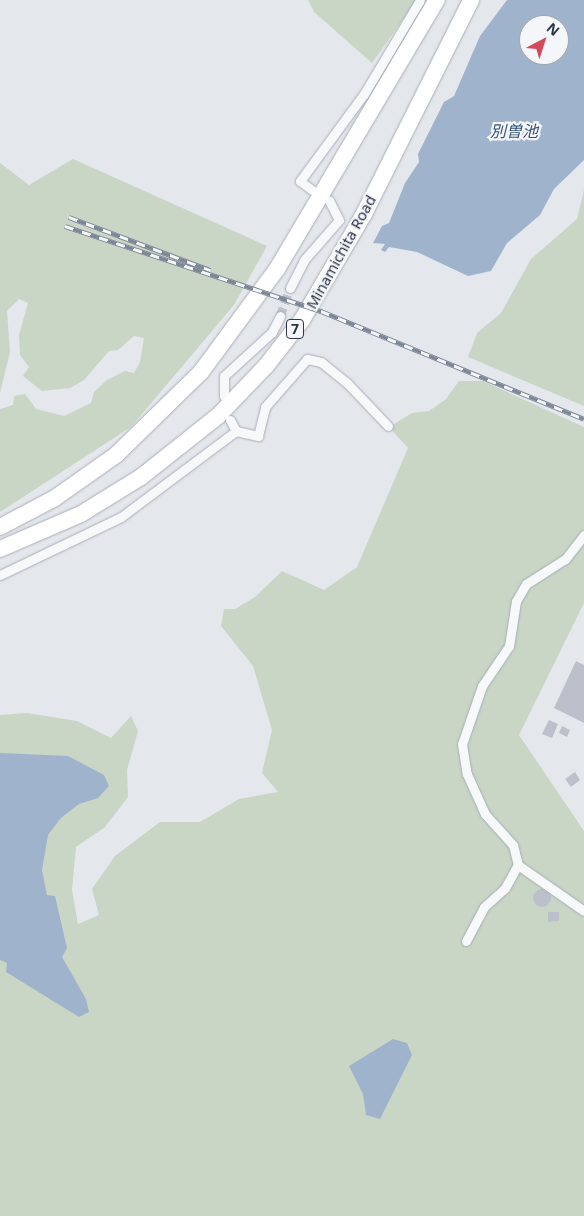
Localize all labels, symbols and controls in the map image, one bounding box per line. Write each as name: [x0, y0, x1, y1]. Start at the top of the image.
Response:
north arrow: [519, 15, 569, 65]
text: N: [543, 18, 564, 40]
water label: 別曽池: [490, 121, 538, 141]
street label: Minamichita Road: [302, 192, 380, 312]
road number: 7: [285, 318, 305, 340]

